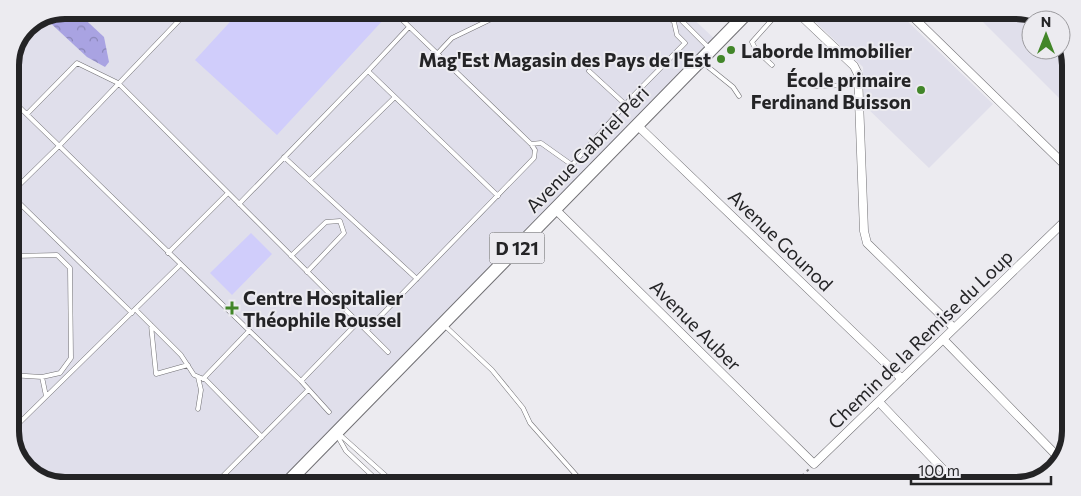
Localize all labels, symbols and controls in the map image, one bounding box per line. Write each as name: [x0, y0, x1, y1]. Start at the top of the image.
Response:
north arrow: [1021, 10, 1071, 60]
text: N: [1041, 13, 1051, 30]
place label: Laborde Immobilier: [741, 39, 912, 62]
marker: Laborde Immobilier: [725, 44, 737, 56]
place label: Mag'Est Magasin des Pays de l'Est: [419, 48, 711, 71]
marker: Mag'Est Magasin des Pays de l'Est: [715, 53, 727, 65]
place label: École primaire Ferdinand Buisson: [751, 68, 911, 113]
street label: Avenue Gabriel Péri: [521, 81, 653, 217]
marker: École primaire Ferdinand Buisson: [915, 84, 927, 96]
street label: Avenue Gounod: [724, 184, 838, 296]
road number: D 121: [490, 232, 544, 264]
street label: Chemin de la Remise du Loup: [823, 245, 1017, 433]
street label: Avenue Auber: [646, 275, 747, 376]
place label: Centre Hospitalier Théophile Roussel: [243, 286, 404, 331]
marker: Centre Hospitalier Théophile Roussel: [225, 301, 239, 315]
scale bar: [911, 454, 1051, 486]
text: 100 m: [918, 461, 960, 479]

